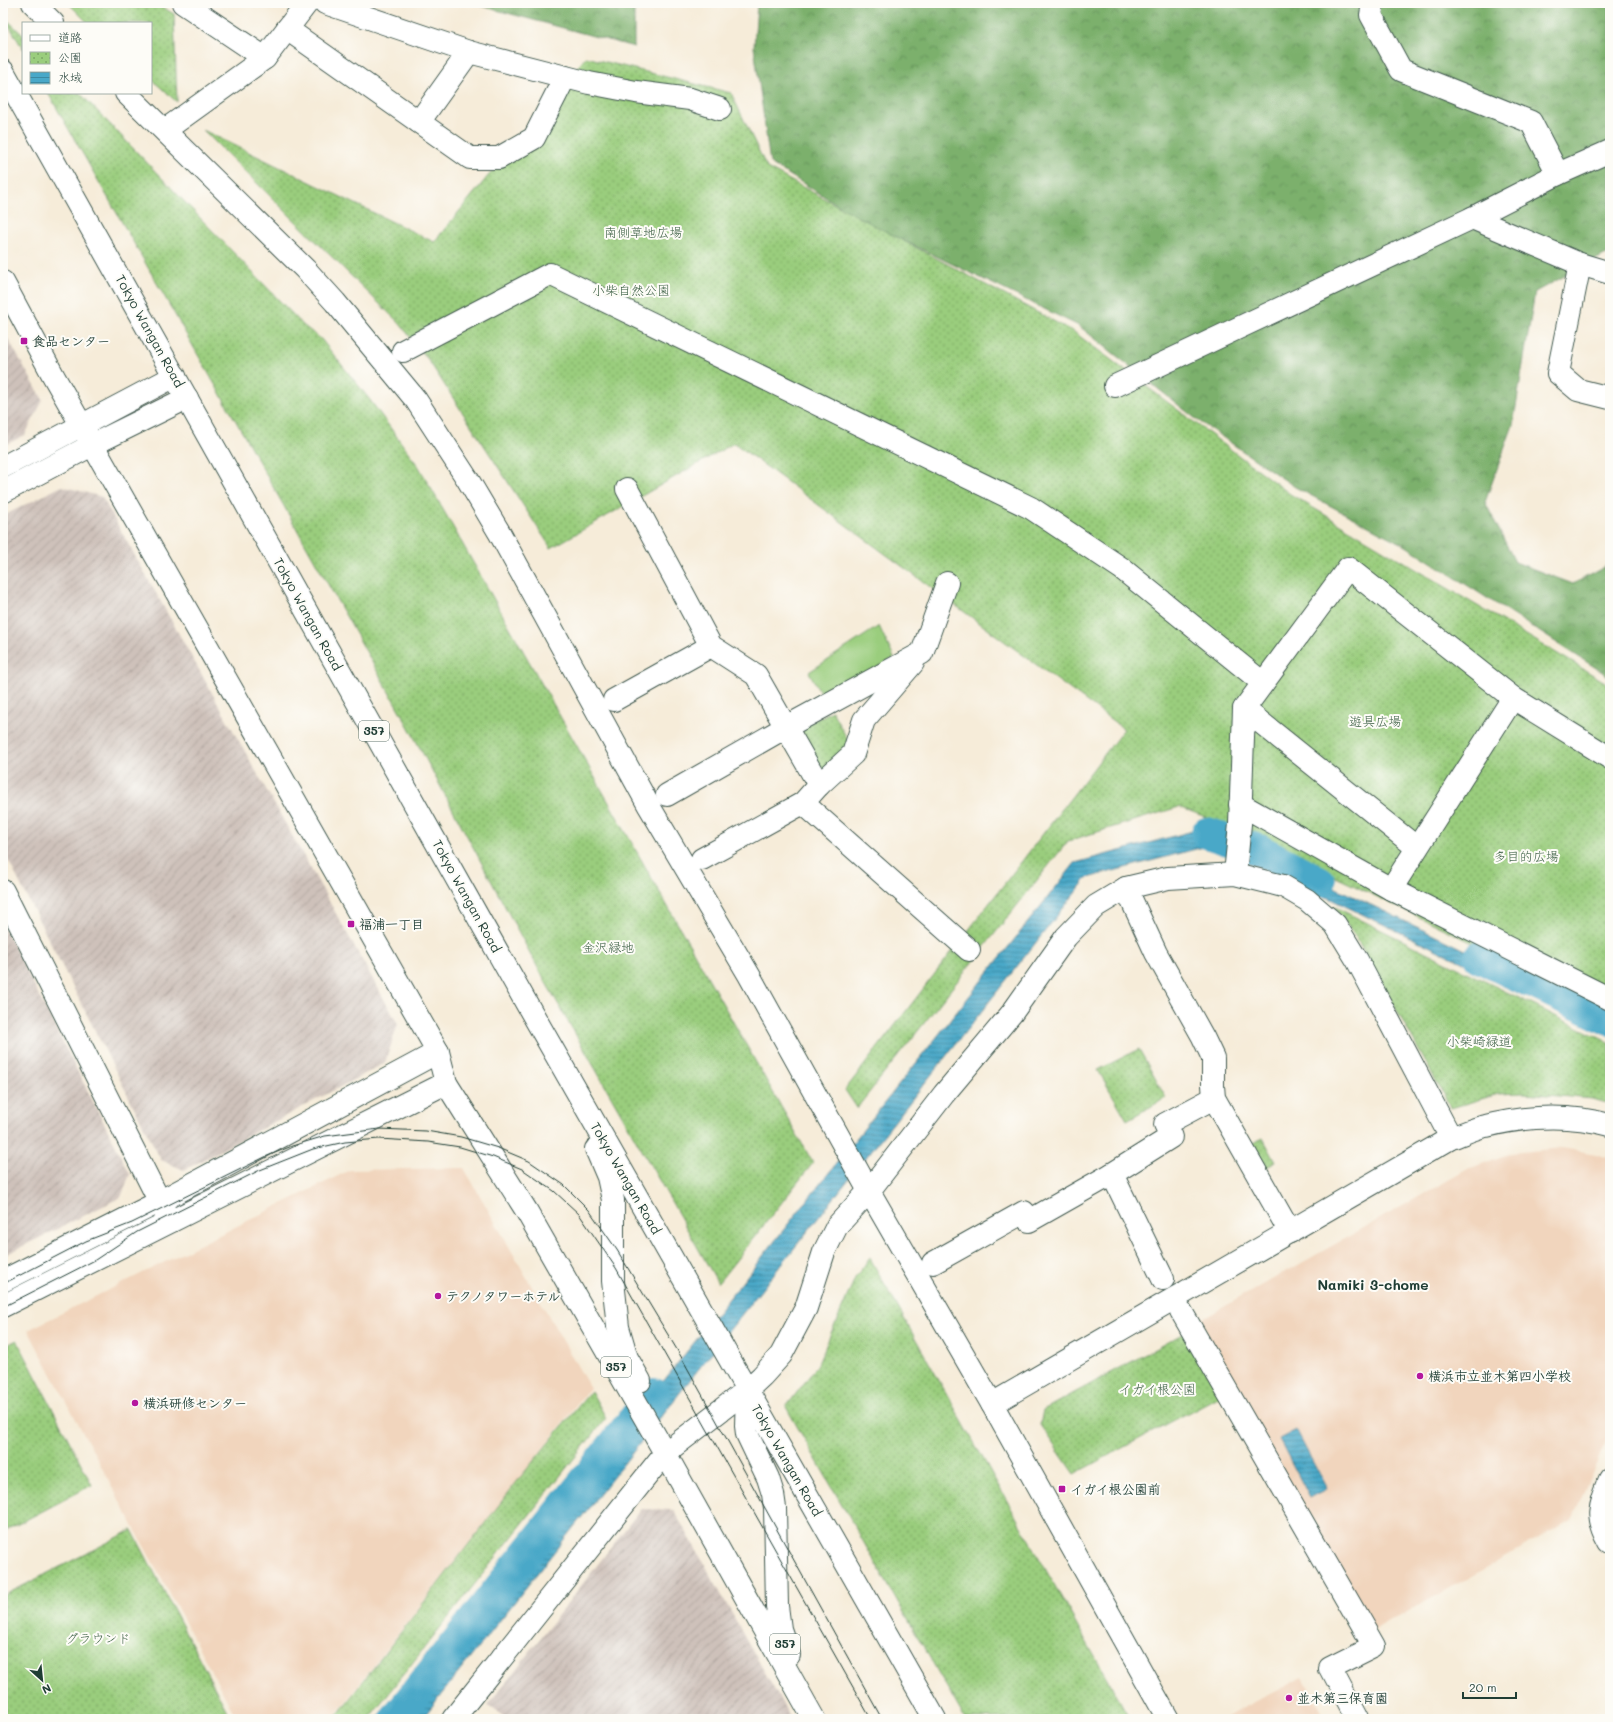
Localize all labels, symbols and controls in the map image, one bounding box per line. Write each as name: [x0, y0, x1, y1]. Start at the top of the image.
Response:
legend: [22, 22, 152, 94]
text: 道路: [58, 29, 82, 45]
text: 公園: [58, 49, 82, 65]
text: 水域: [58, 69, 82, 85]
park label: 南側草地広場: [604, 223, 682, 240]
street label: Tokyo Wangan Road: [112, 271, 189, 390]
park label: 小柴自然公園: [592, 281, 670, 298]
place label: 食品センター: [32, 332, 110, 349]
marker: 食品センター: [19, 336, 29, 346]
street label: Tokyo Wangan Road: [270, 554, 347, 673]
park label: 遊具広場: [1349, 712, 1401, 729]
road number: 357: [359, 721, 389, 741]
street label: Tokyo Wangan Road: [429, 836, 506, 955]
park label: 多目的広場: [1493, 847, 1559, 864]
place label: 福浦一丁目: [359, 915, 424, 932]
marker: 福浦一丁目: [346, 919, 356, 929]
park label: 金沢緑地: [582, 938, 634, 955]
park label: 小柴崎緑道: [1446, 1032, 1512, 1049]
street label: Tokyo Wangan Road: [587, 1119, 665, 1237]
district label: Namiki 3-chome: [1317, 1275, 1429, 1294]
place label: テクノタワーホテル: [446, 1287, 560, 1304]
marker: テクノタワーホテル: [433, 1291, 443, 1301]
road number: 357: [601, 1357, 631, 1377]
place label: 横浜市立並木第四小学校: [1428, 1367, 1571, 1384]
marker: 横浜市立並木第四小学校: [1415, 1371, 1425, 1381]
park label: イガイ根公園: [1118, 1380, 1196, 1397]
place label: 横浜研修センター: [143, 1394, 247, 1411]
marker: 横浜研修センター: [130, 1398, 140, 1408]
street label: Tokyo Wangan Road: [748, 1401, 826, 1519]
place label: イガイ根公園前: [1070, 1480, 1160, 1497]
marker: イガイ根公園前: [1057, 1484, 1067, 1494]
park label: グラウンド: [65, 1629, 131, 1646]
road number: 357: [770, 1634, 800, 1654]
north arrow: [22, 1660, 62, 1700]
scale bar: [1463, 1674, 1516, 1700]
text: 20 m: [1469, 1679, 1497, 1695]
text: N: [40, 1681, 54, 1698]
place label: 並木第三保育園: [1297, 1689, 1388, 1706]
marker: 並木第三保育園: [1284, 1693, 1294, 1703]

